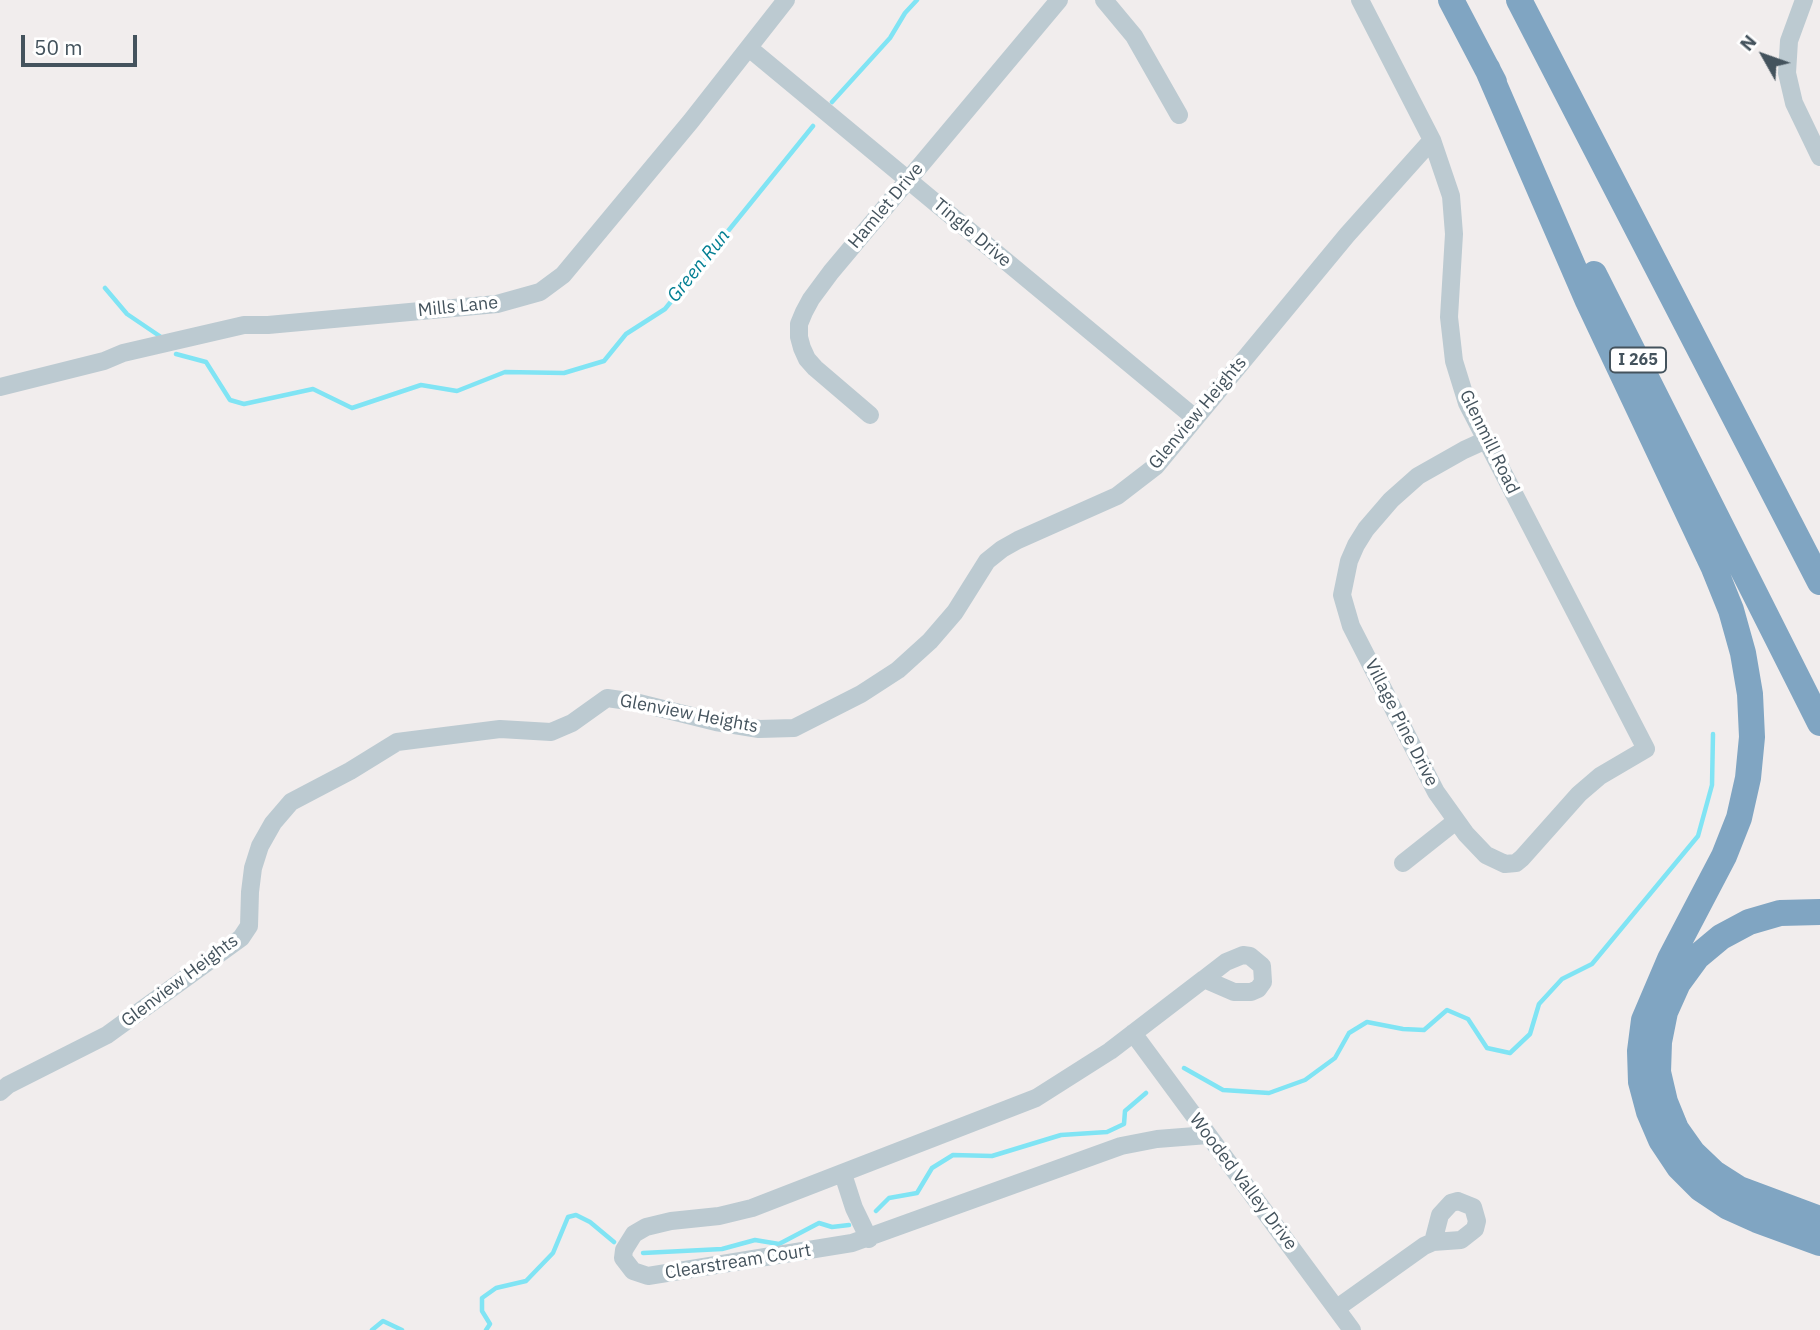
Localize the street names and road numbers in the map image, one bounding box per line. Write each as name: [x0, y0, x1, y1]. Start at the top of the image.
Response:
street label: Hamlet Drive: [844, 159, 928, 253]
street label: Tingle Drive: [929, 194, 1015, 272]
street label: Mills Lane: [417, 292, 499, 322]
road number: I 265: [1610, 348, 1666, 372]
street label: Glenview Heights: [1145, 352, 1251, 474]
street label: Glenmill Road: [1455, 386, 1523, 498]
street label: Village Pine Drive: [1360, 656, 1442, 790]
street label: Glenview Heights: [618, 690, 760, 738]
street label: Glenview Heights: [117, 930, 243, 1032]
street label: Wooded Valley Drive: [1185, 1109, 1301, 1255]
street label: Clearstream Court: [663, 1240, 813, 1284]

